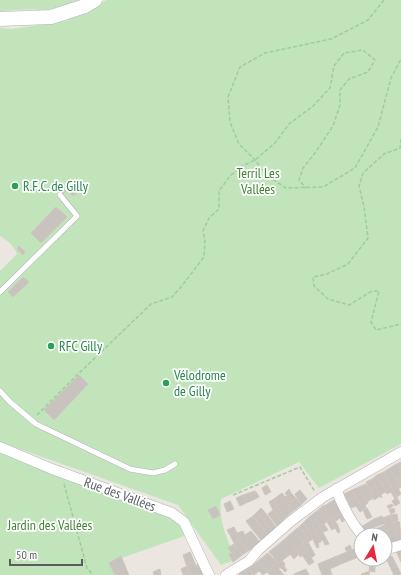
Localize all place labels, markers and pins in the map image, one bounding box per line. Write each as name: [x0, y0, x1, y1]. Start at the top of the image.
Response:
place label: R.F.C. de Gilly: [23, 177, 89, 195]
marker: R.F.C. de Gilly: [10, 181, 20, 191]
place label: RFC Gilly: [59, 337, 103, 355]
marker: RFC Gilly: [46, 341, 56, 351]
place label: Vélodrome de Gilly: [173, 366, 226, 400]
marker: Vélodrome de Gilly: [161, 378, 171, 388]

